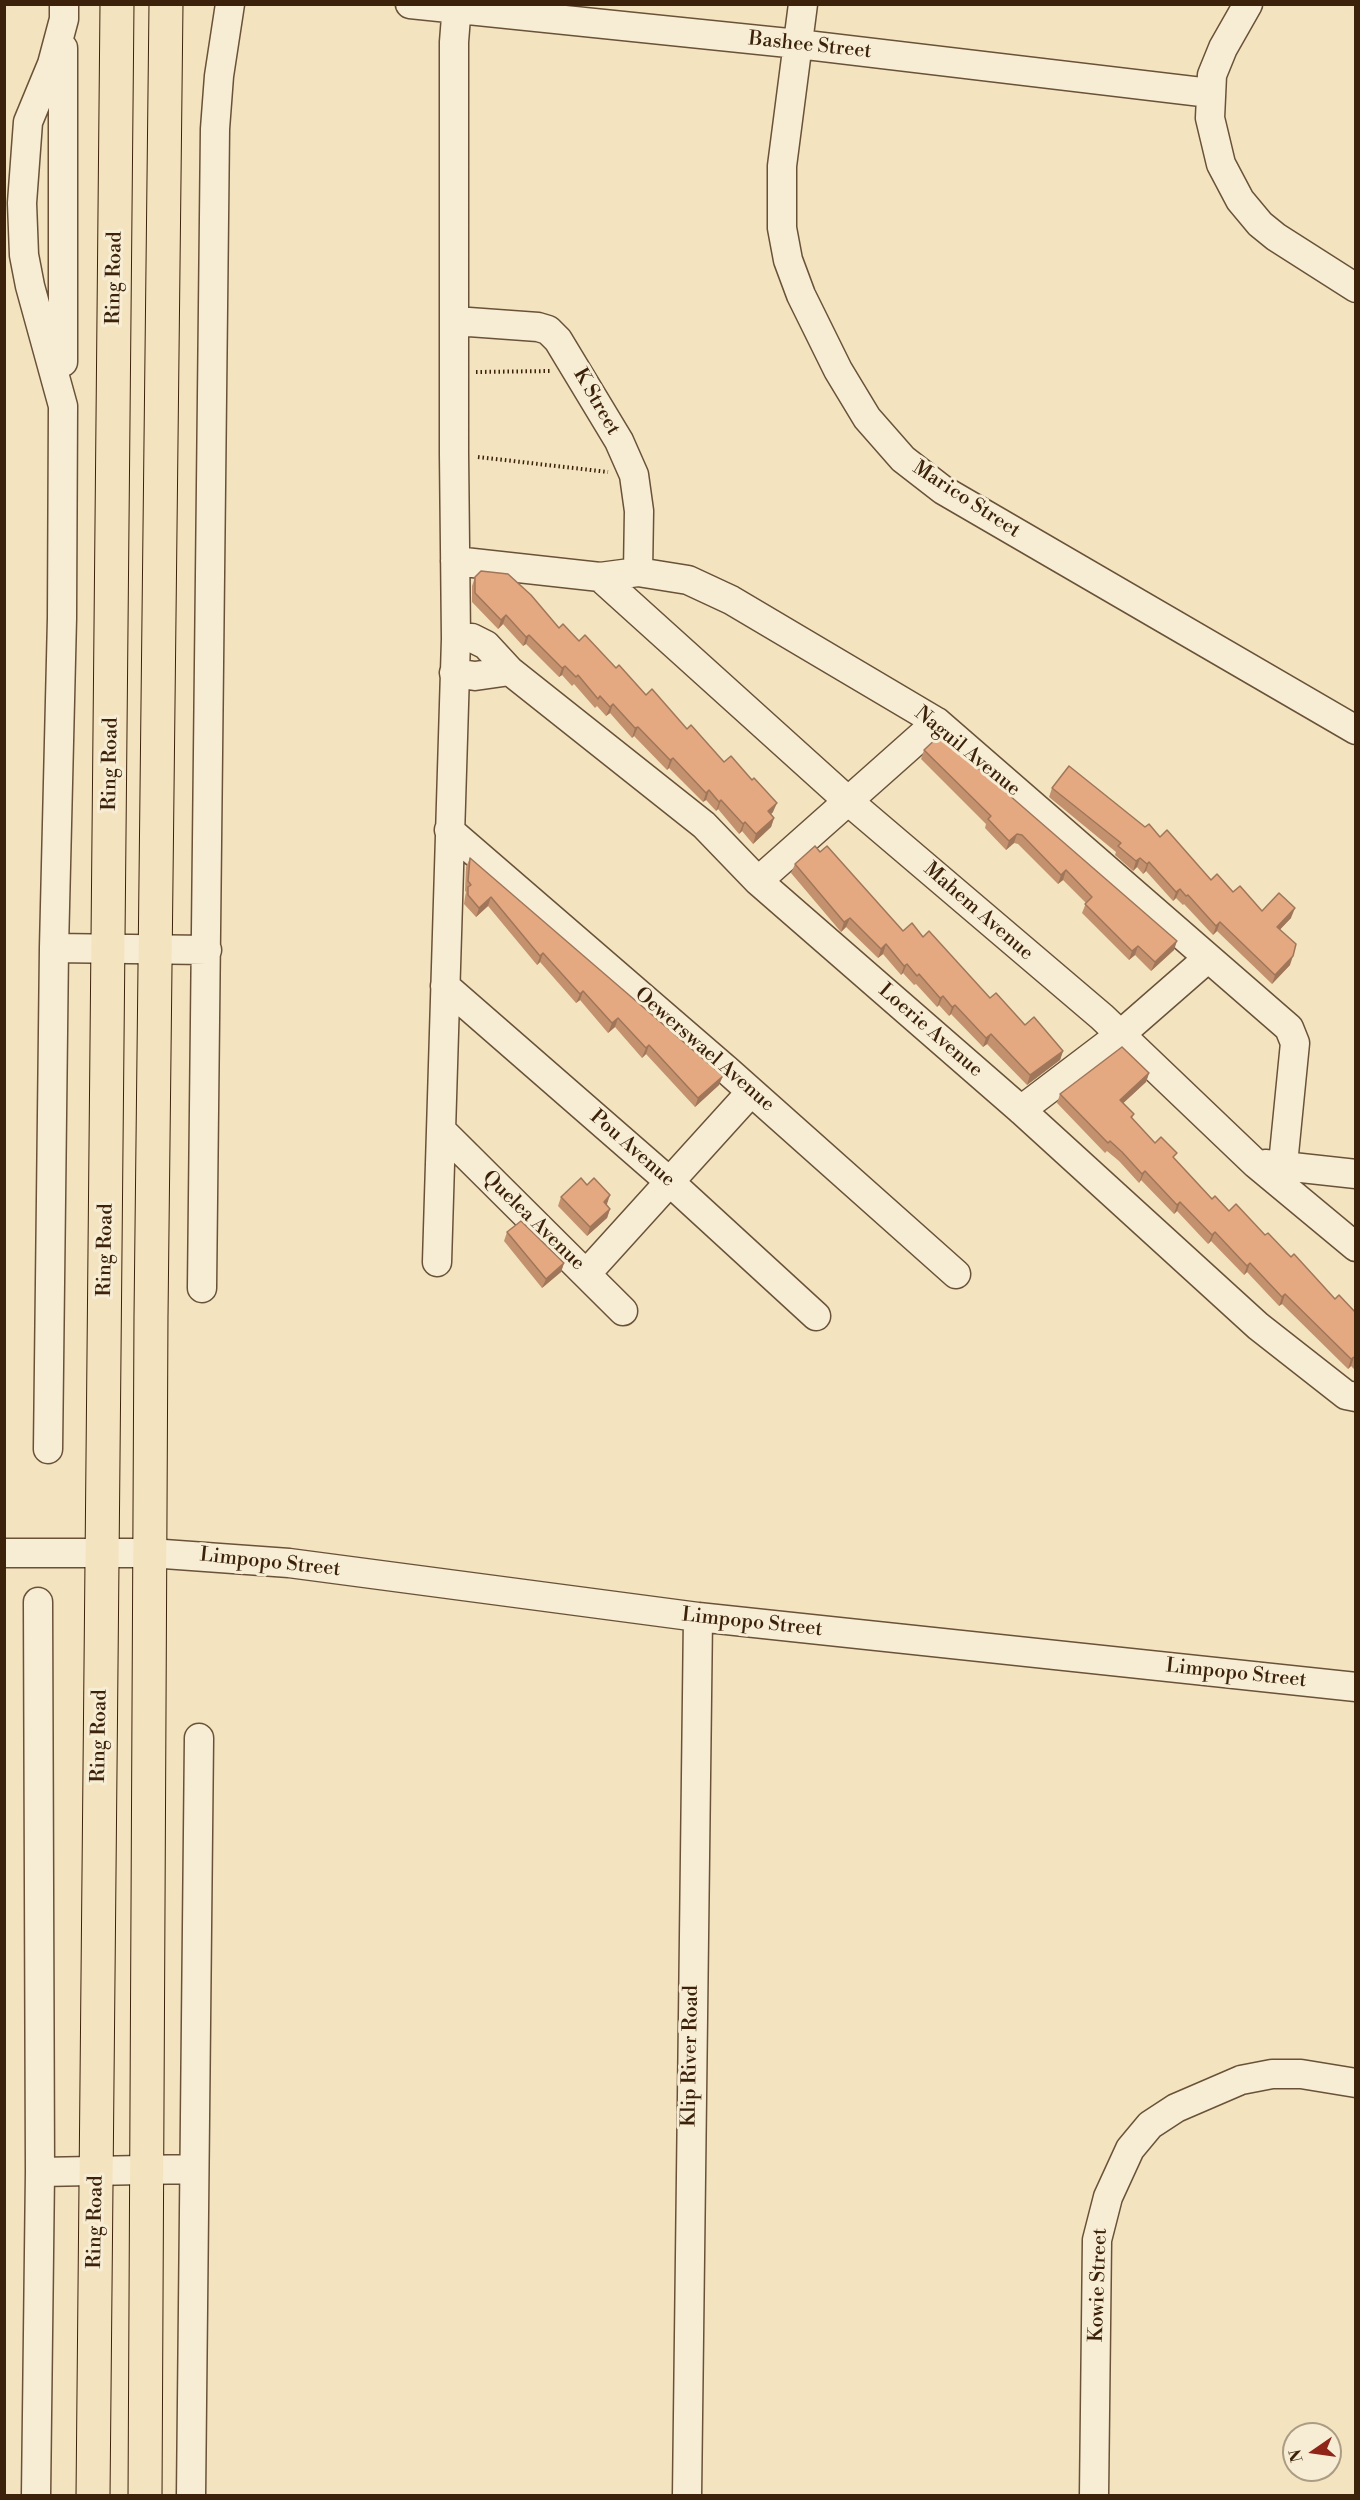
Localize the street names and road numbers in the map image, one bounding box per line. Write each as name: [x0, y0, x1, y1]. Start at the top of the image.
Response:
street label: Bashee Street: [747, 28, 873, 64]
street label: Ring Road: [102, 231, 128, 325]
street label: K Street: [567, 364, 625, 440]
street label: Marico Street: [908, 456, 1024, 544]
street label: Naguil Avenue: [909, 702, 1025, 802]
street label: Ring Road: [98, 717, 124, 811]
street label: Mahem Avenue: [918, 858, 1038, 966]
street label: Loerie Avenue: [873, 979, 987, 1083]
street label: Oewerswael Avenue: [629, 983, 779, 1117]
street label: Pou Avenue: [585, 1106, 679, 1192]
street label: Quelea Avenue: [477, 1166, 589, 1276]
street label: Ring Road: [93, 1203, 119, 1297]
street label: Limpopo Street: [198, 1544, 342, 1582]
street label: Limpopo Street: [680, 1604, 824, 1642]
street label: Limpopo Street: [1164, 1655, 1308, 1693]
street label: Ring Road: [87, 1689, 113, 1783]
street label: Klip River Road: [678, 1985, 704, 2127]
street label: Ring Road: [83, 2175, 109, 2269]
street label: Kowie Street: [1085, 2228, 1113, 2342]

